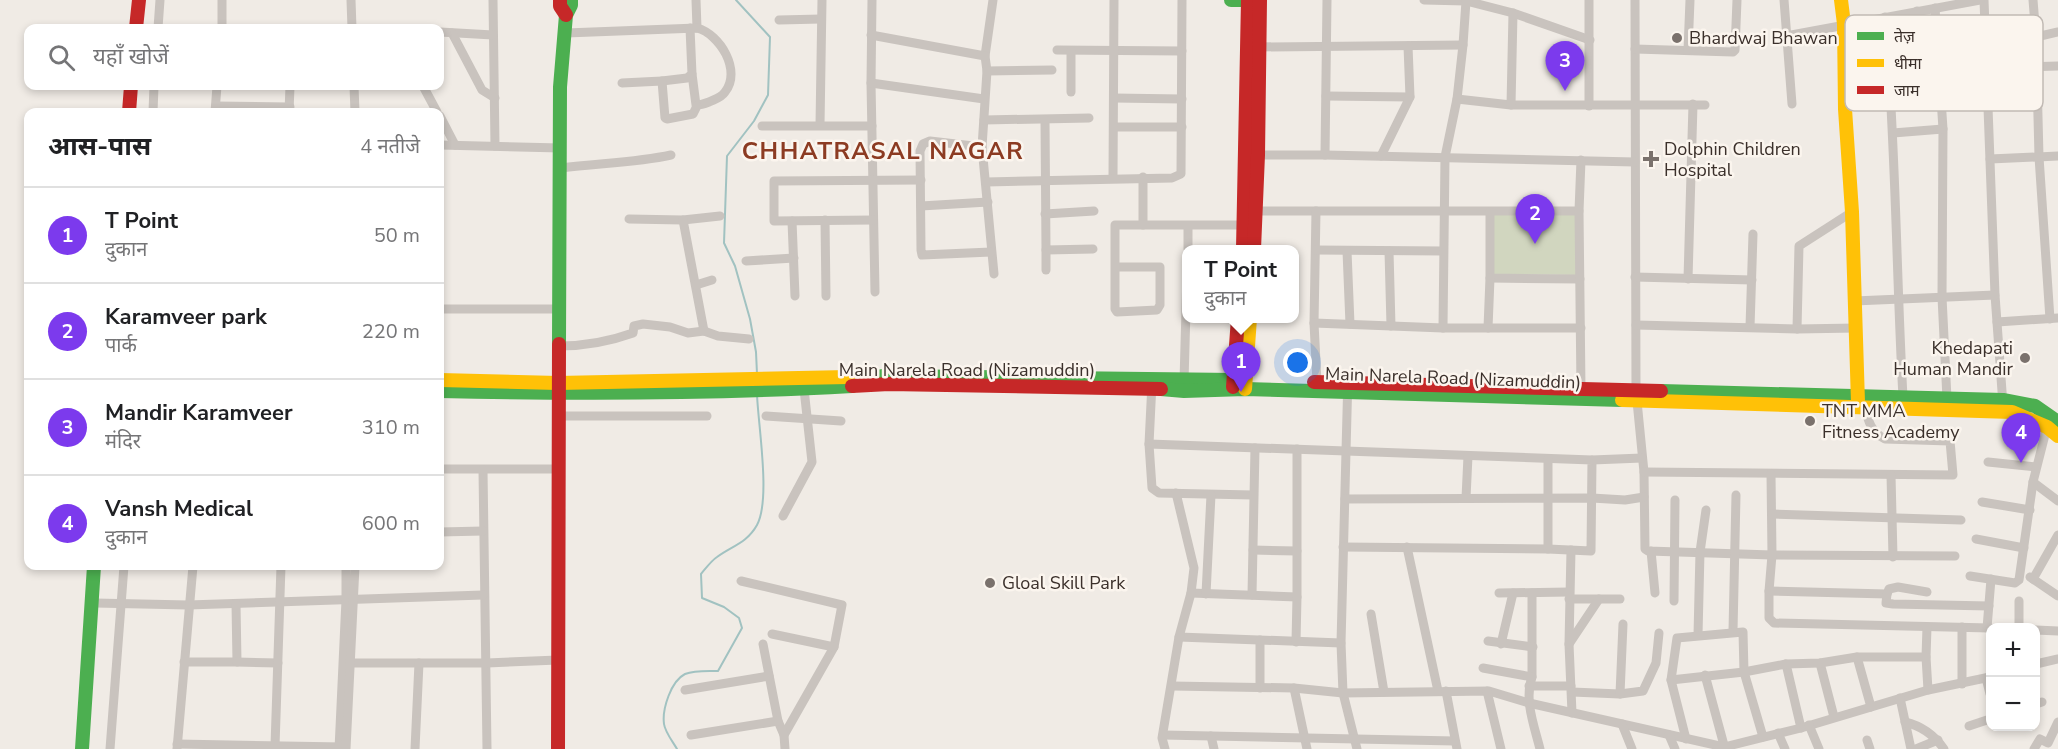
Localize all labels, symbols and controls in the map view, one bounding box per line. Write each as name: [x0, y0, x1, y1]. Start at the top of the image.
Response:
legend: [1845, 15, 2043, 111]
search box: [24, 24, 444, 90]
place label: Bhardwaj Bhawan: [1689, 26, 1838, 50]
text: तेज़: [1894, 26, 1916, 48]
marker: Bhardwaj Bhawan: [1670, 31, 1684, 45]
icon: search: [45, 41, 78, 74]
text: यहाँ खोजें: [93, 42, 169, 72]
pin: 3: [1546, 42, 1584, 91]
text: धीमा: [1894, 53, 1923, 75]
text: जाम: [1894, 80, 1920, 102]
text: आस-पास: [48, 129, 151, 164]
text: 4 नतीजे: [360, 133, 420, 160]
district label: CHHATRASAL NAGAR: [742, 135, 1024, 167]
place label: Dolphin Children Hospital: [1664, 137, 1801, 182]
marker: Dolphin Children Hospital: [1642, 150, 1660, 168]
pin: 2: [1516, 194, 1555, 244]
text: T Point: [105, 206, 178, 236]
text: 1: [62, 222, 74, 249]
text: 50 m: [374, 222, 420, 249]
text: दुकान: [105, 236, 147, 263]
popup: [1182, 245, 1299, 323]
text: T Point: [1204, 255, 1277, 285]
text: दुकान: [1204, 285, 1246, 312]
text: Karamveer park: [105, 302, 267, 332]
text: 2: [62, 318, 74, 345]
text: 220 m: [362, 318, 420, 345]
text: पार्क: [105, 332, 137, 359]
place label: Khedapati Human Mandir: [1893, 336, 2014, 381]
pin: 1: [1222, 342, 1260, 392]
your location: [1283, 348, 1312, 377]
marker: Khedapati Human Mandir: [2018, 351, 2032, 365]
street label: Main Narela Road (Nizamuddin): [839, 358, 1095, 382]
street label: Main Narela Road (Nizamuddin): [1325, 362, 1581, 394]
text: Mandir Karamveer: [105, 398, 293, 428]
place label: TNT MMA Fitness Academy: [1822, 399, 1960, 444]
text: 3: [62, 414, 74, 441]
text: 310 m: [362, 414, 420, 441]
marker: TNT MMA Fitness Academy: [1803, 414, 1817, 428]
pin: 4: [2002, 414, 2040, 463]
text: मंदिर: [105, 428, 141, 455]
text: Vansh Medical: [105, 494, 253, 524]
text: 4: [62, 510, 74, 537]
text: 600 m: [362, 510, 420, 537]
text: दुकान: [105, 524, 147, 551]
place label: Gloal Skill Park: [1002, 571, 1126, 595]
marker: Gloal Skill Park: [983, 576, 997, 590]
map controls: [1986, 623, 2040, 731]
button: +: [1986, 623, 2040, 677]
button: −: [1986, 677, 2040, 731]

